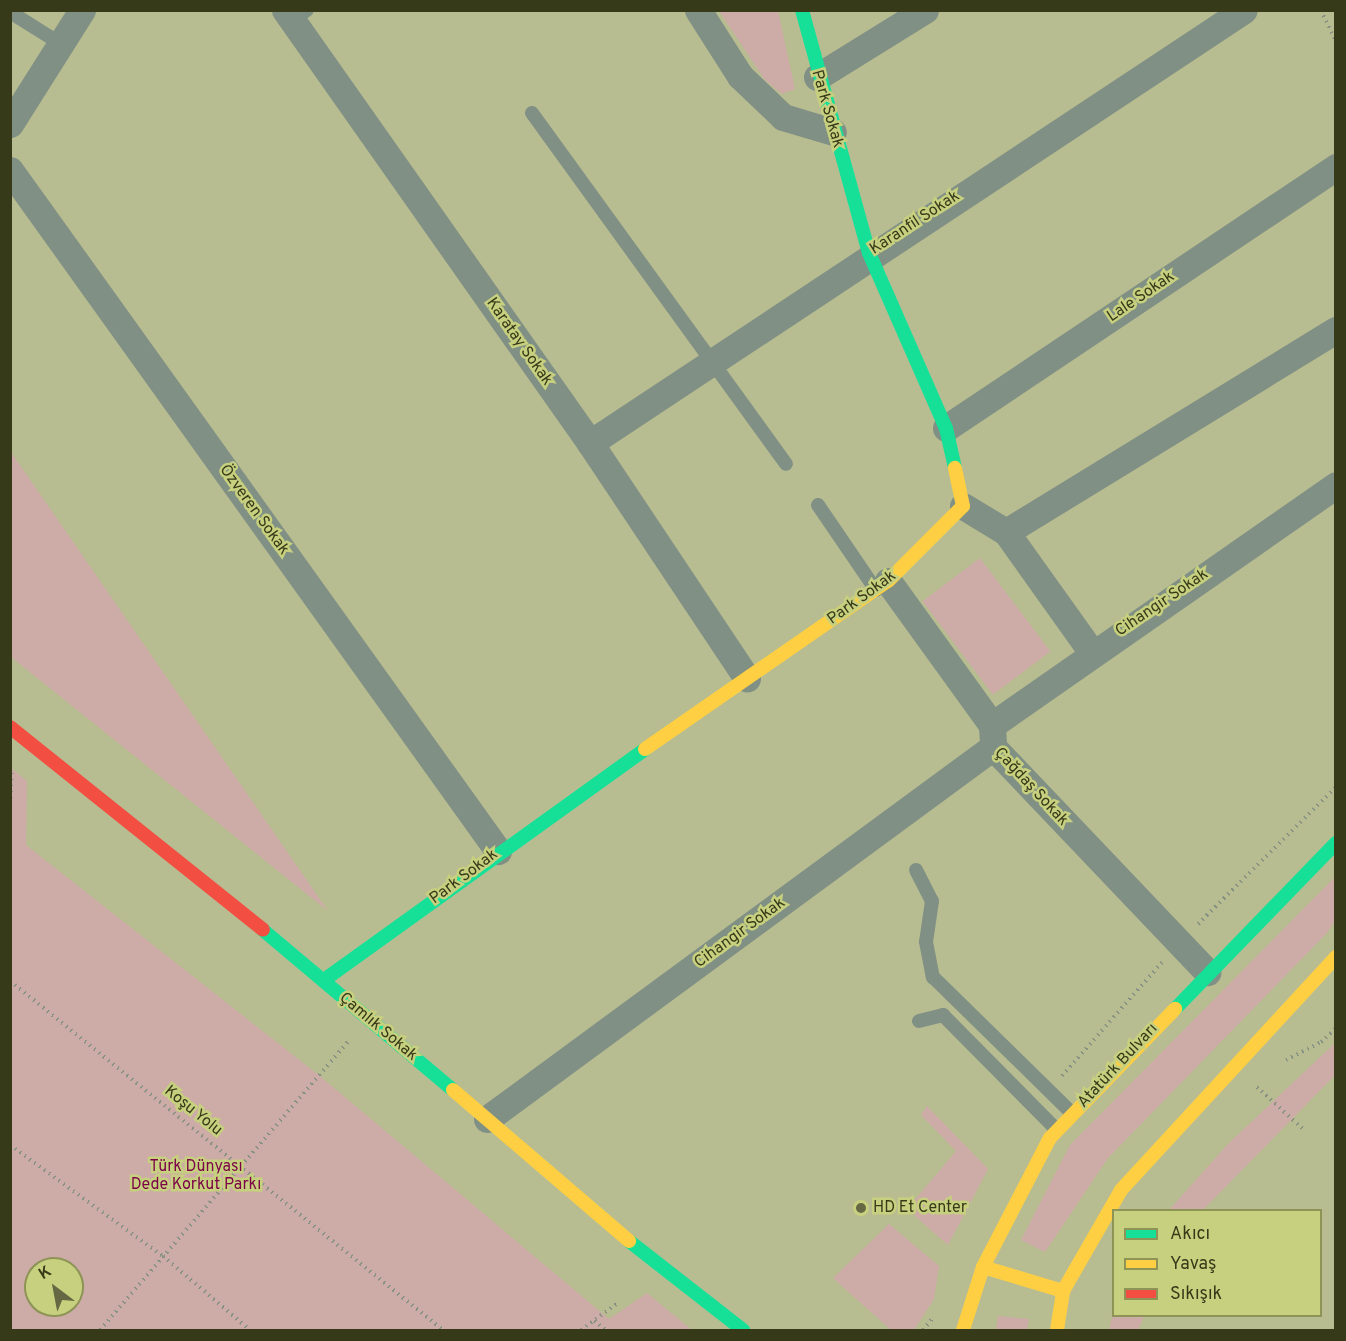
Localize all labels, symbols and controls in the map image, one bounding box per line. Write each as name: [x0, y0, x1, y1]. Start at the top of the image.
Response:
street label: Park Sokak: [807, 68, 847, 150]
street label: Karanfil Sokak: [867, 187, 963, 259]
street label: Lale Sokak: [1104, 267, 1178, 327]
street label: Karatay Sokak: [482, 294, 556, 390]
street label: Özveren Sokak: [215, 461, 293, 559]
street label: Cihangir Sokak: [1112, 565, 1212, 641]
street label: Park Sokak: [824, 567, 900, 629]
street label: Çağdaş Sokak: [990, 744, 1072, 830]
street label: Park Sokak: [426, 845, 502, 909]
street label: Cihangir Sokak: [691, 894, 789, 972]
street label: Çamlık Sokak: [335, 989, 421, 1065]
street label: Atatürk Bulvarı: [1074, 1020, 1162, 1112]
street label: Koşu Yolu: [160, 1082, 226, 1140]
park label: Türk Dünyası Dede Korkut Parkı: [131, 1157, 261, 1195]
place label: HD Et Center: [873, 1198, 967, 1218]
marker: HD Et Center: [854, 1201, 868, 1215]
legend: [1112, 1209, 1322, 1317]
text: Akıcı: [1170, 1223, 1210, 1246]
text: Yavaş: [1170, 1253, 1216, 1276]
north arrow: [24, 1257, 84, 1317]
text: K: [35, 1262, 56, 1285]
text: Sıkışık: [1170, 1283, 1222, 1306]

